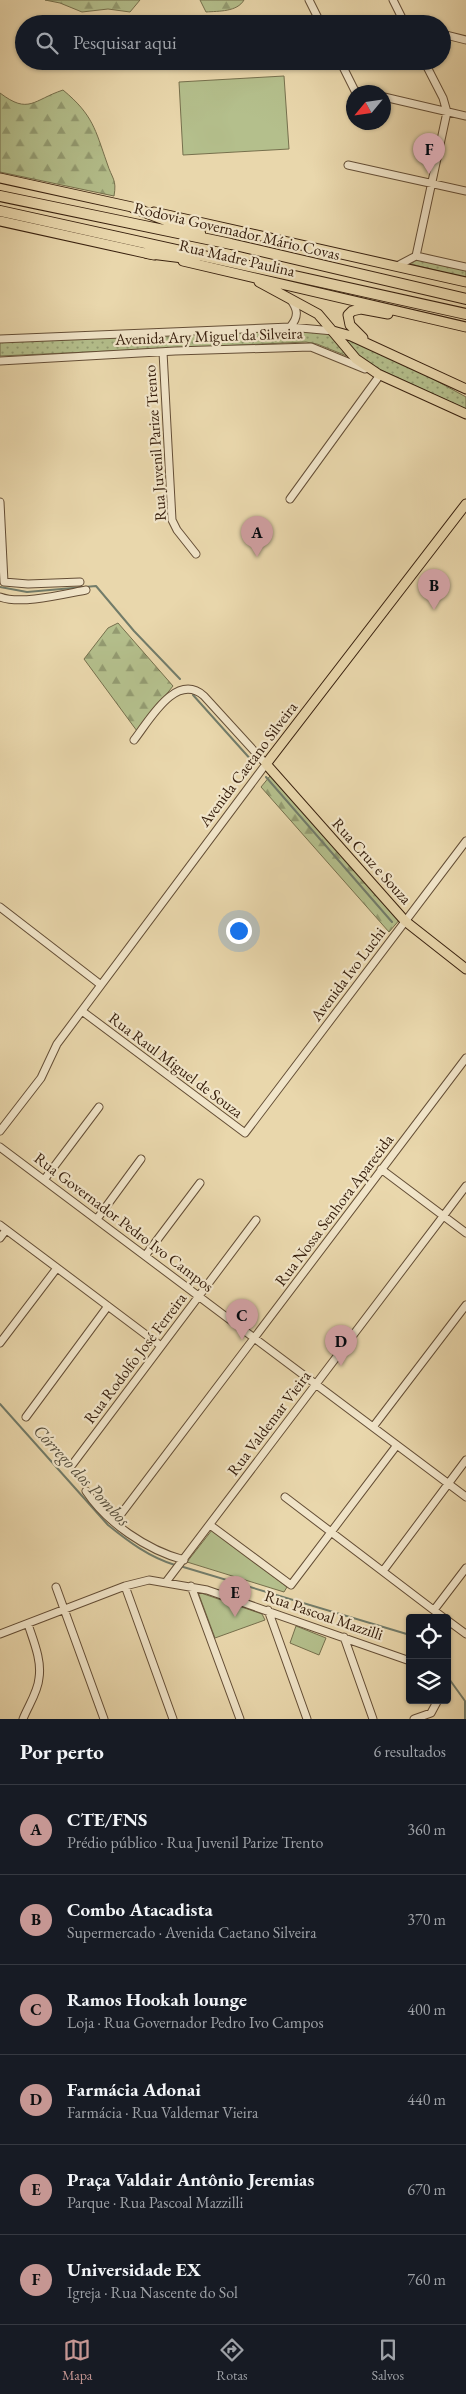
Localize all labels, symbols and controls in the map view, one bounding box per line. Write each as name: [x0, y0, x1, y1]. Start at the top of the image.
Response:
search box: [15, 15, 451, 70]
icon: search: [33, 29, 61, 57]
text: Pesquisar aqui: [73, 30, 177, 55]
north arrow: [346, 85, 391, 130]
pin: F: [413, 133, 445, 174]
street label: Rodovia Governador Mário Covas: [132, 197, 342, 265]
street label: Rua Madre Paulina: [177, 234, 298, 282]
street label: Avenida Ary Miguel da Silveira: [114, 322, 304, 350]
street label: Rua Juvenil Parize Trento: [139, 364, 171, 522]
pin: A: [241, 516, 273, 557]
pin: B: [418, 569, 450, 610]
street label: Avenida Caetano Silveira: [193, 697, 302, 832]
street label: Rua Cruz e Souza: [328, 813, 417, 909]
your location: [226, 918, 252, 944]
street label: Avenida Ivo Luchi: [305, 923, 390, 1026]
street label: Rua Raul Miguel de Souza: [104, 1007, 248, 1123]
street label: Rua Nossa Senhora Aparecida: [270, 1129, 398, 1290]
street label: Rua Governador Pedro Ivo Campos: [30, 1147, 218, 1297]
street label: Rua Rodolfo José Ferreira: [79, 1288, 191, 1428]
pin: C: [226, 1299, 258, 1340]
pin: D: [325, 1325, 357, 1366]
street label: Rua Valdemar Vieira: [222, 1366, 316, 1480]
water label: Córrego dos Pombos: [28, 1419, 136, 1532]
pin: E: [219, 1576, 251, 1617]
street label: Rua Pascoal Mazzilli: [262, 1585, 386, 1645]
map controls: [406, 1614, 451, 1704]
button: locate: [406, 1614, 451, 1659]
button: layers: [406, 1659, 451, 1704]
text: Por perto: [20, 1738, 104, 1765]
text: 6 resultados: [374, 1741, 446, 1762]
text: CTE/FNS: [67, 1807, 147, 1832]
text: A: [30, 1819, 42, 1840]
text: 360 m: [407, 1819, 446, 1840]
text: Prédio público · Rua Juvenil Parize Trento: [67, 1832, 323, 1853]
text: Combo Atacadista: [67, 1897, 213, 1922]
text: B: [31, 1909, 41, 1930]
text: 370 m: [407, 1909, 446, 1930]
text: Supermercado · Avenida Caetano Silveira: [67, 1922, 317, 1943]
text: Ramos Hookah lounge: [67, 1987, 247, 2012]
text: C: [30, 1999, 42, 2020]
text: 400 m: [407, 1999, 446, 2020]
text: Loja · Rua Governador Pedro Ivo Campos: [67, 2012, 324, 2033]
text: Farmácia Adonai: [67, 2077, 201, 2102]
text: D: [30, 2089, 42, 2110]
text: 440 m: [407, 2089, 446, 2110]
text: Farmácia · Rua Valdemar Vieira: [67, 2102, 258, 2123]
text: Praça Valdair Antônio Jeremias: [67, 2167, 314, 2192]
text: E: [31, 2179, 41, 2200]
text: 670 m: [407, 2179, 446, 2200]
text: Parque · Rua Pascoal Mazzilli: [67, 2192, 243, 2213]
text: Universidade EX: [67, 2257, 201, 2282]
text: F: [32, 2269, 40, 2290]
text: 760 m: [407, 2269, 446, 2290]
text: Igreja · Rua Nascente do Sol: [67, 2282, 238, 2303]
tab: Mapa: [62, 2336, 92, 2384]
tab: Rotas: [216, 2336, 248, 2384]
tab: Salvos: [371, 2336, 404, 2384]

